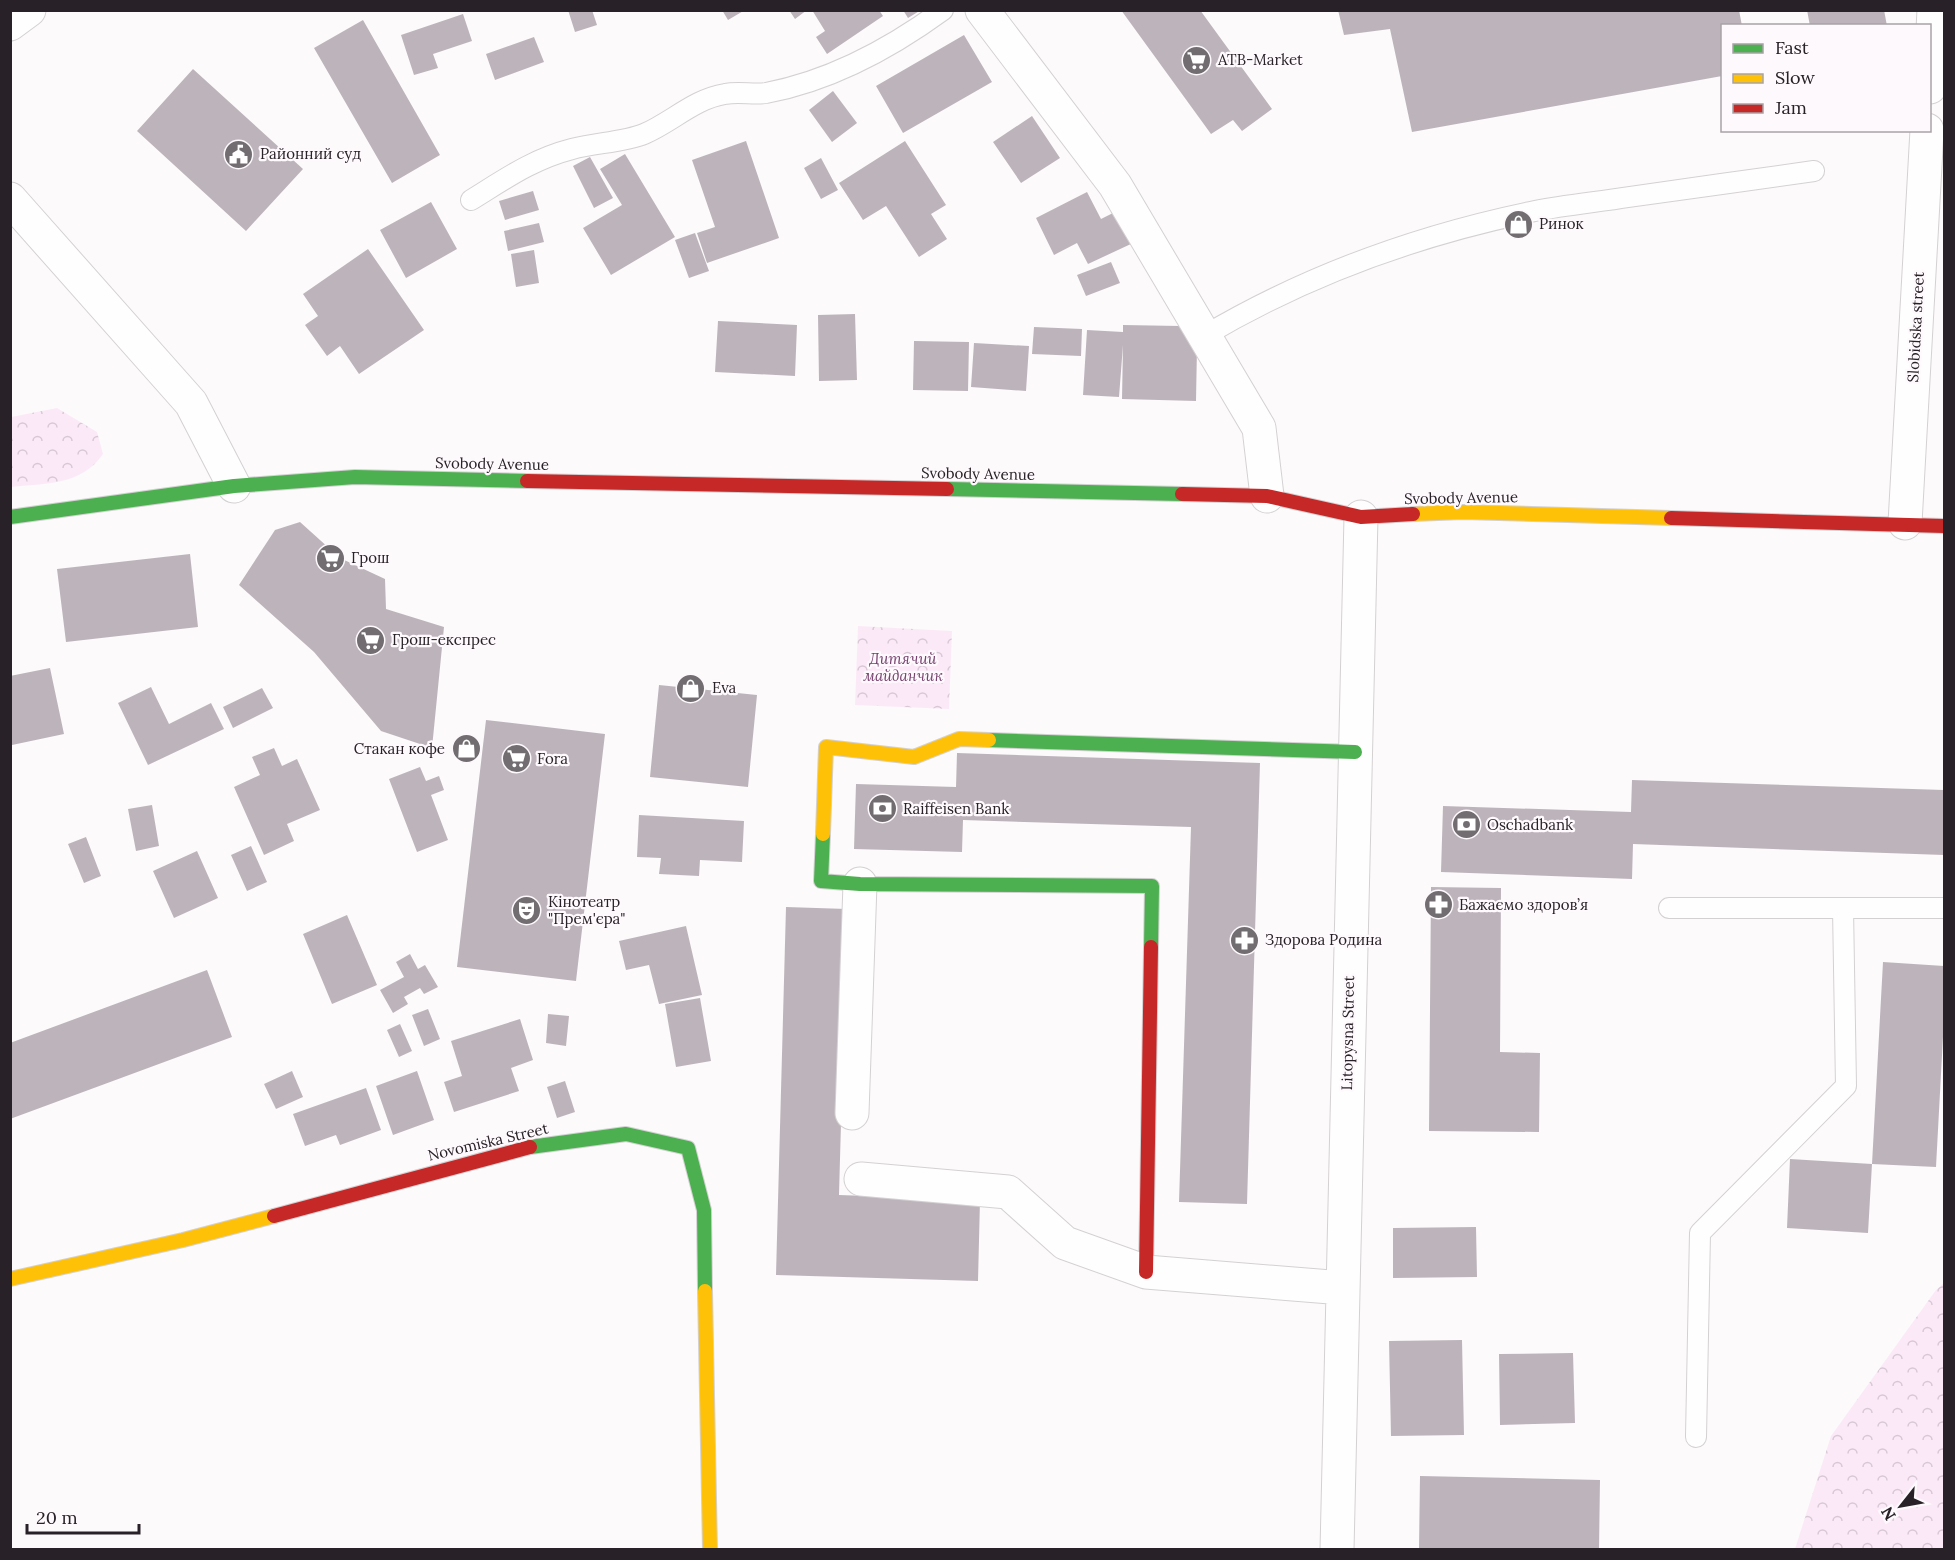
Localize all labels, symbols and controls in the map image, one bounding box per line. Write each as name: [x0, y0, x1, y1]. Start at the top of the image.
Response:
legend: [1721, 24, 1931, 132]
text: Fast: [1775, 36, 1809, 59]
supermarket icon: ATB-Market: [1181, 44, 1213, 76]
place label: ATB-Market: [1217, 50, 1303, 69]
text: Slow: [1775, 66, 1815, 89]
text: Jam: [1774, 96, 1807, 119]
public building icon: Районний суд: [223, 138, 255, 170]
place label: Районний суд: [260, 144, 361, 163]
shop icon: Ринок: [1502, 208, 1534, 240]
place label: Ринок: [1539, 214, 1584, 233]
street label: Slobidska street: [1903, 271, 1928, 383]
street label: Svobody Avenue: [435, 453, 549, 474]
street label: Svobody Avenue: [921, 463, 1035, 484]
street label: Svobody Avenue: [1404, 487, 1518, 508]
supermarket icon: Грош: [314, 542, 346, 574]
place label: Грош: [351, 548, 389, 567]
supermarket icon: Грош-експрес: [355, 624, 387, 656]
place label: Грош-експрес: [392, 630, 496, 649]
park label: Дитячий майданчик: [862, 649, 943, 685]
shop icon: Eva: [675, 672, 707, 704]
place label: Eva: [712, 678, 737, 697]
shop icon: Стакан кофе: [450, 733, 482, 765]
place label: Стакан кофе: [354, 739, 445, 758]
supermarket icon: Fora: [500, 743, 532, 775]
place label: Fora: [537, 749, 568, 768]
bank icon: Raiffeisen Bank: [866, 793, 898, 825]
place label: Raiffeisen Bank: [903, 799, 1009, 818]
bank icon: Oschadbank: [1450, 809, 1482, 841]
place label: Oschadbank: [1487, 815, 1573, 834]
pharmacy icon: Бажаємо здоров’я: [1422, 889, 1454, 921]
place label: Кінотеатр "Прем'єра": [548, 892, 625, 928]
theatre icon: Кінотеатр "Прем'єра": [511, 895, 543, 927]
place label: Бажаємо здоров’я: [1459, 895, 1588, 914]
pharmacy icon: Здорова Родина: [1228, 924, 1260, 956]
place label: Здорова Родина: [1265, 930, 1383, 949]
street label: Litopysna Street: [1337, 975, 1358, 1091]
street label: Novomiska Street: [426, 1118, 550, 1165]
north arrow: [1871, 1476, 1931, 1536]
scale bar: [27, 1497, 140, 1535]
text: N: [1876, 1503, 1900, 1524]
text: 20 m: [36, 1506, 78, 1529]

